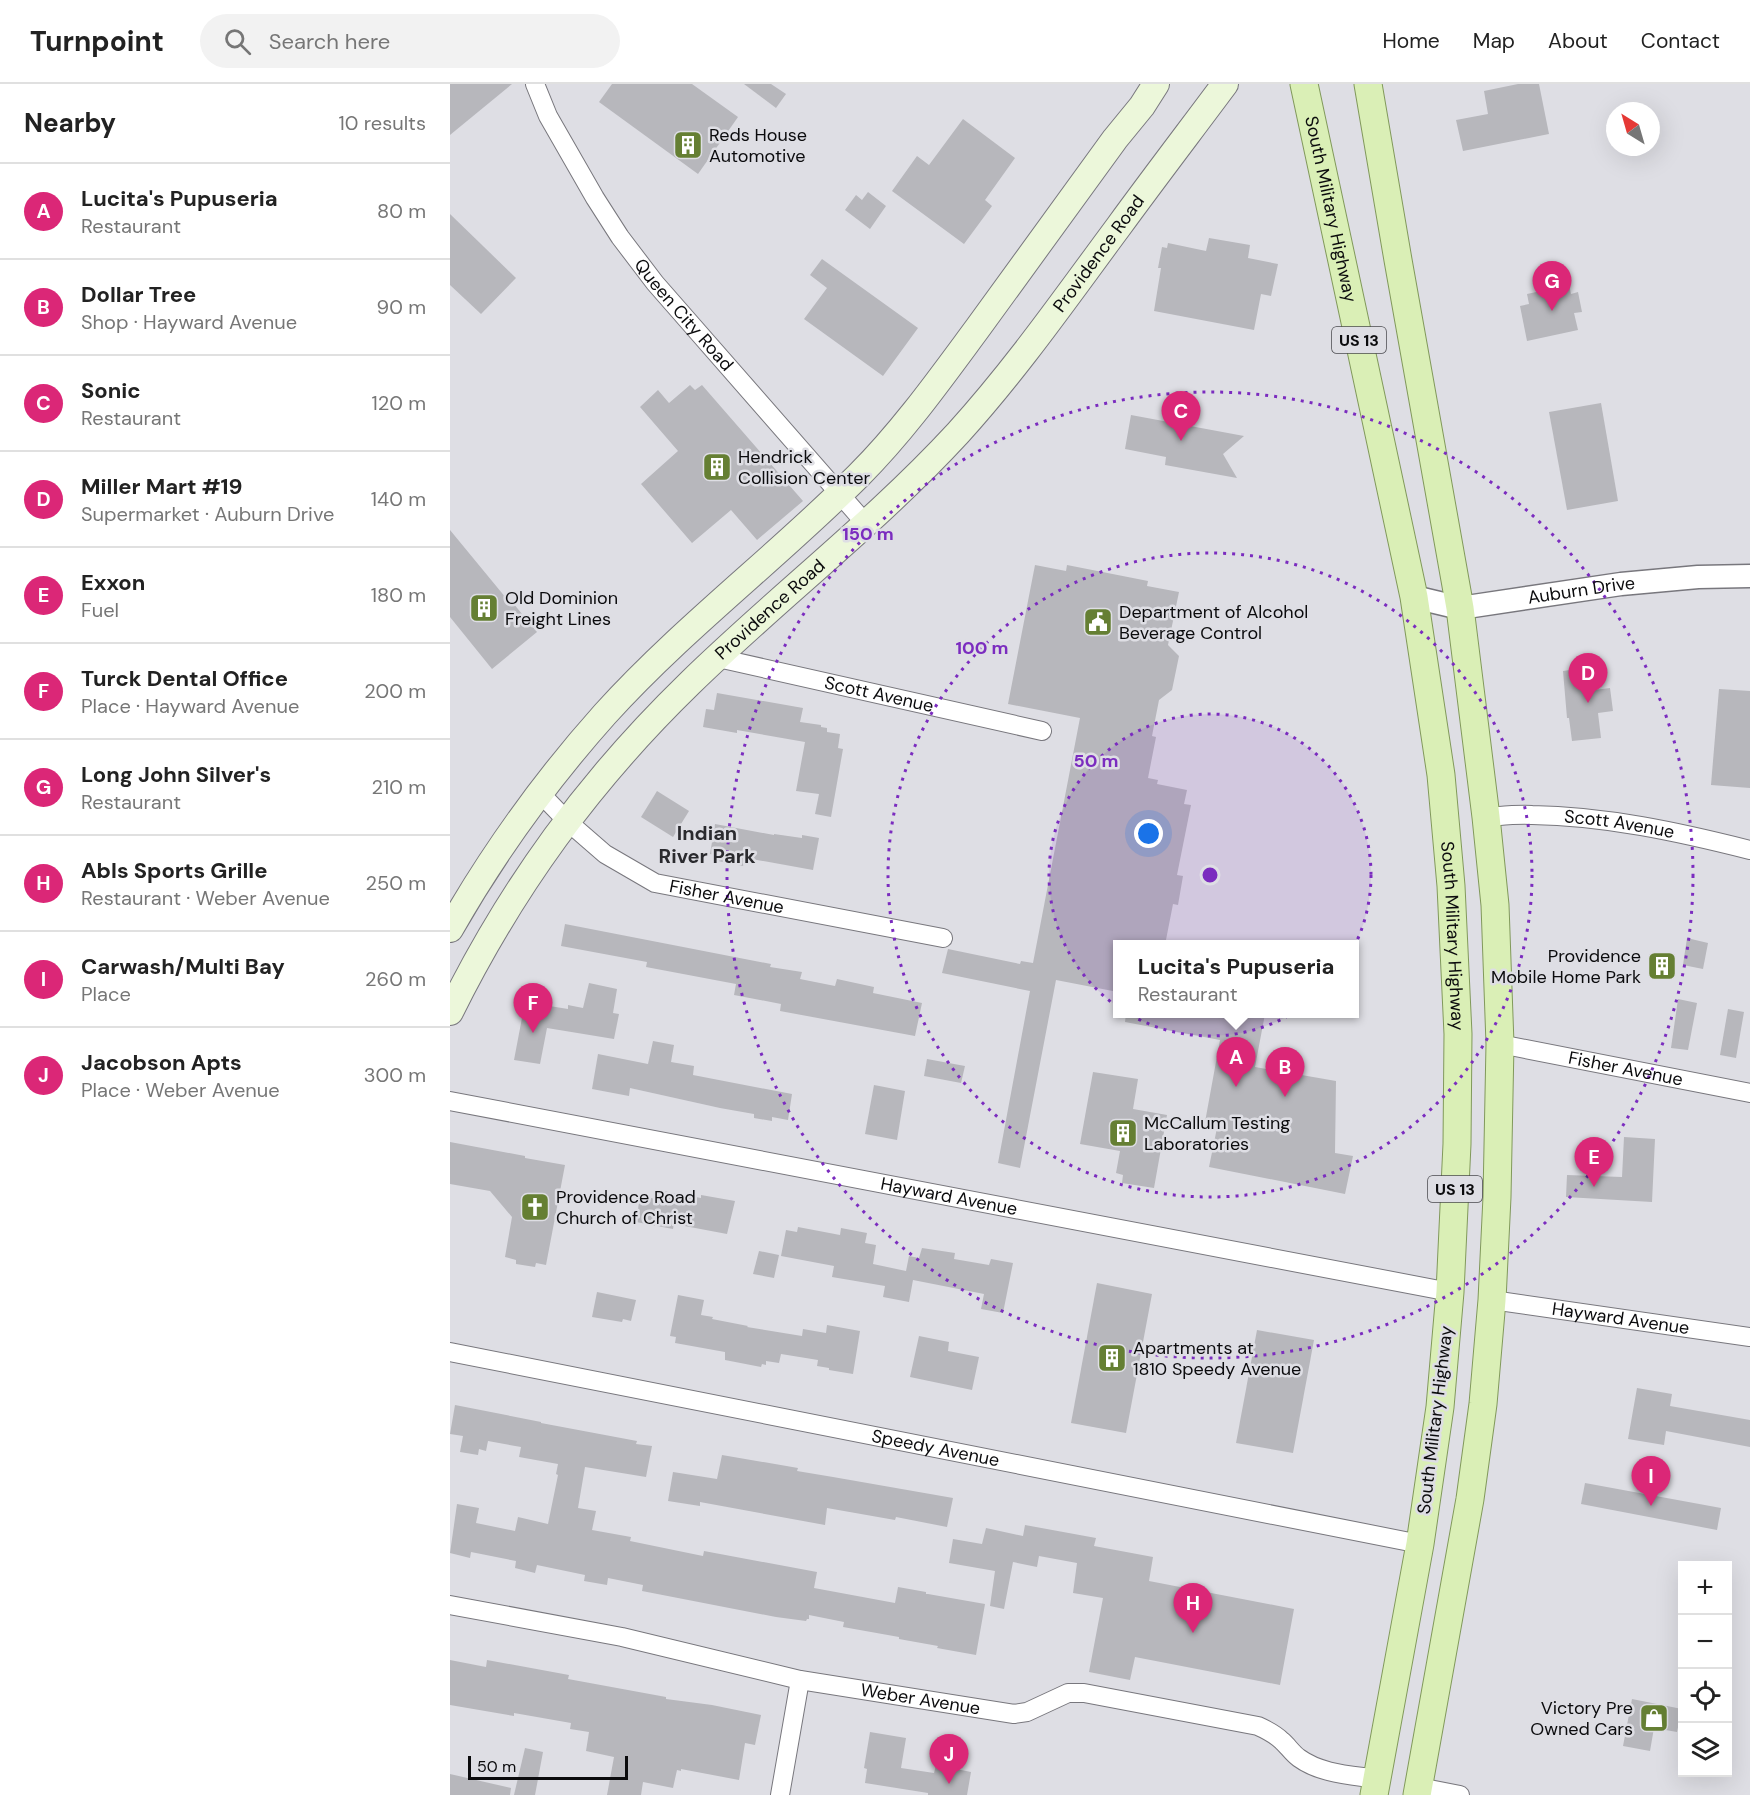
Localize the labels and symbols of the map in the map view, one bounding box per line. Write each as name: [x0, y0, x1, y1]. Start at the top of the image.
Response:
north arrow: [1606, 102, 1660, 156]
street label: South Military Highway: [1299, 114, 1362, 304]
place label: Reds House Automotive: [709, 123, 807, 168]
building icon: Reds House Automotive: [672, 129, 704, 161]
street label: Providence Road: [1048, 190, 1150, 317]
street label: Queen City Road: [629, 254, 739, 376]
pin: G: [1532, 262, 1572, 311]
road number: US 13: [1332, 327, 1386, 353]
pin: C: [1162, 392, 1200, 441]
place label: Hendrick Collision Center: [738, 445, 871, 490]
building icon: Hendrick Collision Center: [701, 451, 733, 483]
text: 150 m: [842, 522, 894, 546]
street label: Providence Road: [710, 554, 830, 665]
street label: Auburn Drive: [1526, 571, 1636, 610]
place label: Old Dominion Freight Lines: [505, 586, 618, 631]
building icon: Old Dominion Freight Lines: [468, 592, 500, 624]
place label: Department of Alcohol Beverage Control: [1119, 600, 1308, 645]
public building icon: Department of Alcohol Beverage Control: [1082, 606, 1114, 638]
text: 100 m: [955, 636, 1009, 660]
pin: D: [1568, 654, 1608, 703]
street label: Scott Avenue: [822, 670, 936, 718]
text: 50 m: [1073, 749, 1119, 773]
street label: Scott Avenue: [1563, 804, 1677, 844]
your location: [1134, 819, 1163, 848]
district label: Indian River Park: [659, 820, 756, 869]
street label: South Military Highway: [1435, 840, 1470, 1031]
centre of rings: [1200, 865, 1220, 885]
street label: Fisher Avenue: [667, 874, 786, 919]
place label: Providence Mobile Home Park: [1491, 944, 1641, 989]
building icon: Providence Mobile Home Park: [1646, 950, 1678, 982]
pin: F: [514, 984, 553, 1033]
pin: A: [1216, 1038, 1256, 1087]
street label: Fisher Avenue: [1566, 1046, 1685, 1092]
pin: B: [1266, 1048, 1304, 1097]
place label: McCallum Testing Laboratories: [1144, 1111, 1290, 1156]
building icon: McCallum Testing Laboratories: [1107, 1117, 1139, 1149]
pin: E: [1574, 1138, 1614, 1187]
street label: Hayward Avenue: [879, 1172, 1019, 1221]
road number: US 13: [1428, 1176, 1482, 1202]
place label: Providence Road Church of Christ: [556, 1185, 696, 1230]
church icon: Providence Road Church of Christ: [519, 1191, 551, 1223]
street label: Hayward Avenue: [1550, 1297, 1691, 1340]
street label: South Military Highway: [1412, 1324, 1458, 1516]
place label: Apartments at 1810 Speedy Avenue: [1133, 1336, 1301, 1381]
building icon: Apartments at 1810 Speedy Avenue: [1096, 1342, 1128, 1374]
street label: Speedy Avenue: [870, 1424, 1001, 1472]
pin: I: [1632, 1456, 1670, 1506]
pin: H: [1174, 1584, 1212, 1633]
street label: Weber Avenue: [859, 1678, 982, 1720]
place label: Victory Pre Owned Cars: [1530, 1696, 1633, 1741]
shop icon: Victory Pre Owned Cars: [1638, 1702, 1670, 1734]
pin: J: [930, 1734, 968, 1784]
scale bar: [468, 1753, 628, 1780]

